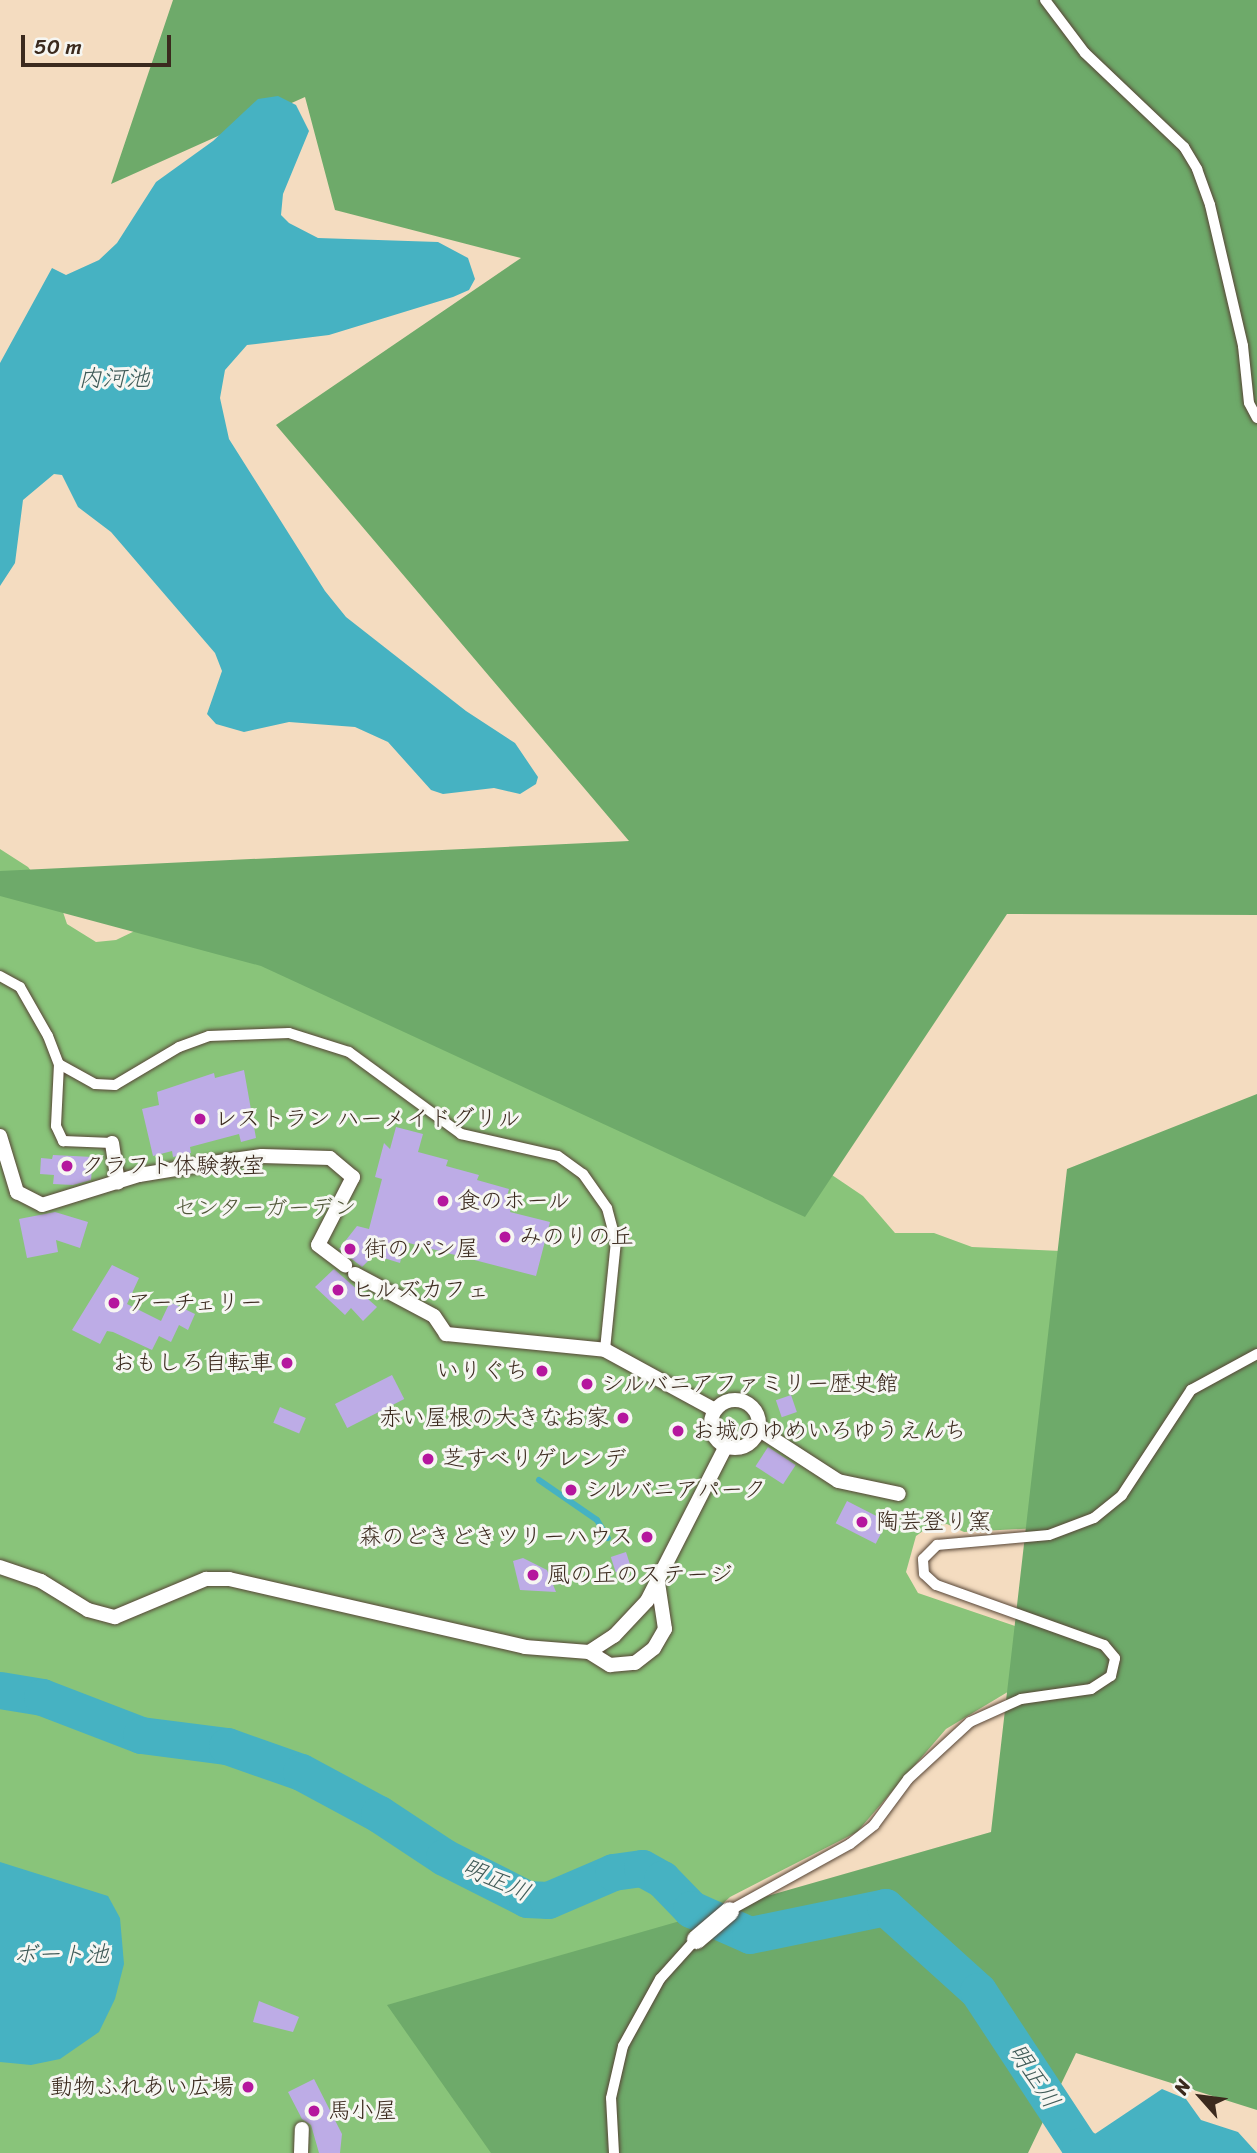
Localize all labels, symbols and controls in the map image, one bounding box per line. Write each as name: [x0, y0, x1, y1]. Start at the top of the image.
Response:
scale bar: [24, 21, 175, 65]
text: 50 m: [34, 28, 82, 66]
water label: 内河池: [78, 365, 150, 393]
place label: レストラン ハーメイドグリル: [214, 1105, 519, 1133]
marker: レストラン ハーメイドグリル: [192, 1111, 208, 1127]
place label: クラフト体験教室: [81, 1152, 265, 1180]
marker: クラフト体験教室: [59, 1158, 75, 1174]
place label: 食のホール: [457, 1187, 572, 1215]
marker: 食のホール: [435, 1193, 451, 1209]
park label: センターガーデン: [173, 1194, 357, 1222]
place label: みのりの丘: [519, 1223, 634, 1251]
marker: みのりの丘: [497, 1229, 513, 1245]
place label: 街のパン屋: [364, 1235, 479, 1263]
marker: 街のパン屋: [342, 1241, 358, 1257]
place label: ヒルズカフェ: [352, 1276, 490, 1304]
marker: ヒルズカフェ: [330, 1282, 346, 1298]
place label: アーチェリー: [128, 1289, 265, 1317]
marker: アーチェリー: [106, 1295, 122, 1311]
place label: おもしろ自転車: [112, 1349, 273, 1377]
marker: おもしろ自転車: [279, 1355, 295, 1371]
place label: いりぐち: [436, 1357, 528, 1385]
marker: いりぐち: [534, 1363, 550, 1379]
place label: シルバニアファミリー歴史館: [601, 1370, 900, 1398]
marker: シルバニアファミリー歴史館: [579, 1376, 595, 1392]
place label: 赤い屋根の大きなお家: [379, 1404, 609, 1432]
marker: 赤い屋根の大きなお家: [615, 1410, 631, 1426]
place label: お城のゆめいろゆうえんち: [692, 1417, 968, 1445]
marker: お城のゆめいろゆうえんち: [670, 1423, 686, 1439]
place label: 芝すべりゲレンデ: [442, 1445, 626, 1473]
marker: 芝すべりゲレンデ: [420, 1451, 436, 1467]
place label: シルバニアパーク: [585, 1476, 769, 1504]
marker: シルバニアパーク: [563, 1482, 579, 1498]
place label: 陶芸登り窯: [876, 1508, 991, 1536]
marker: 陶芸登り窯: [854, 1514, 870, 1530]
place label: 森のどきどきツリーハウス: [357, 1523, 633, 1551]
marker: 森のどきどきツリーハウス: [639, 1529, 655, 1545]
place label: 風の丘のステージ: [547, 1561, 731, 1589]
marker: 風の丘のステージ: [525, 1567, 541, 1583]
water label: 明正川: [457, 1852, 535, 1908]
water label: ボート池: [13, 1941, 109, 1969]
water label: 明正川: [1002, 2038, 1066, 2114]
north arrow: [1166, 2062, 1236, 2132]
place label: 動物ふれあい広場: [50, 2073, 234, 2101]
text: N: [1164, 2073, 1200, 2100]
marker: 動物ふれあい広場: [240, 2079, 256, 2095]
place label: 馬小屋: [328, 2097, 397, 2125]
marker: 馬小屋: [306, 2103, 322, 2119]

